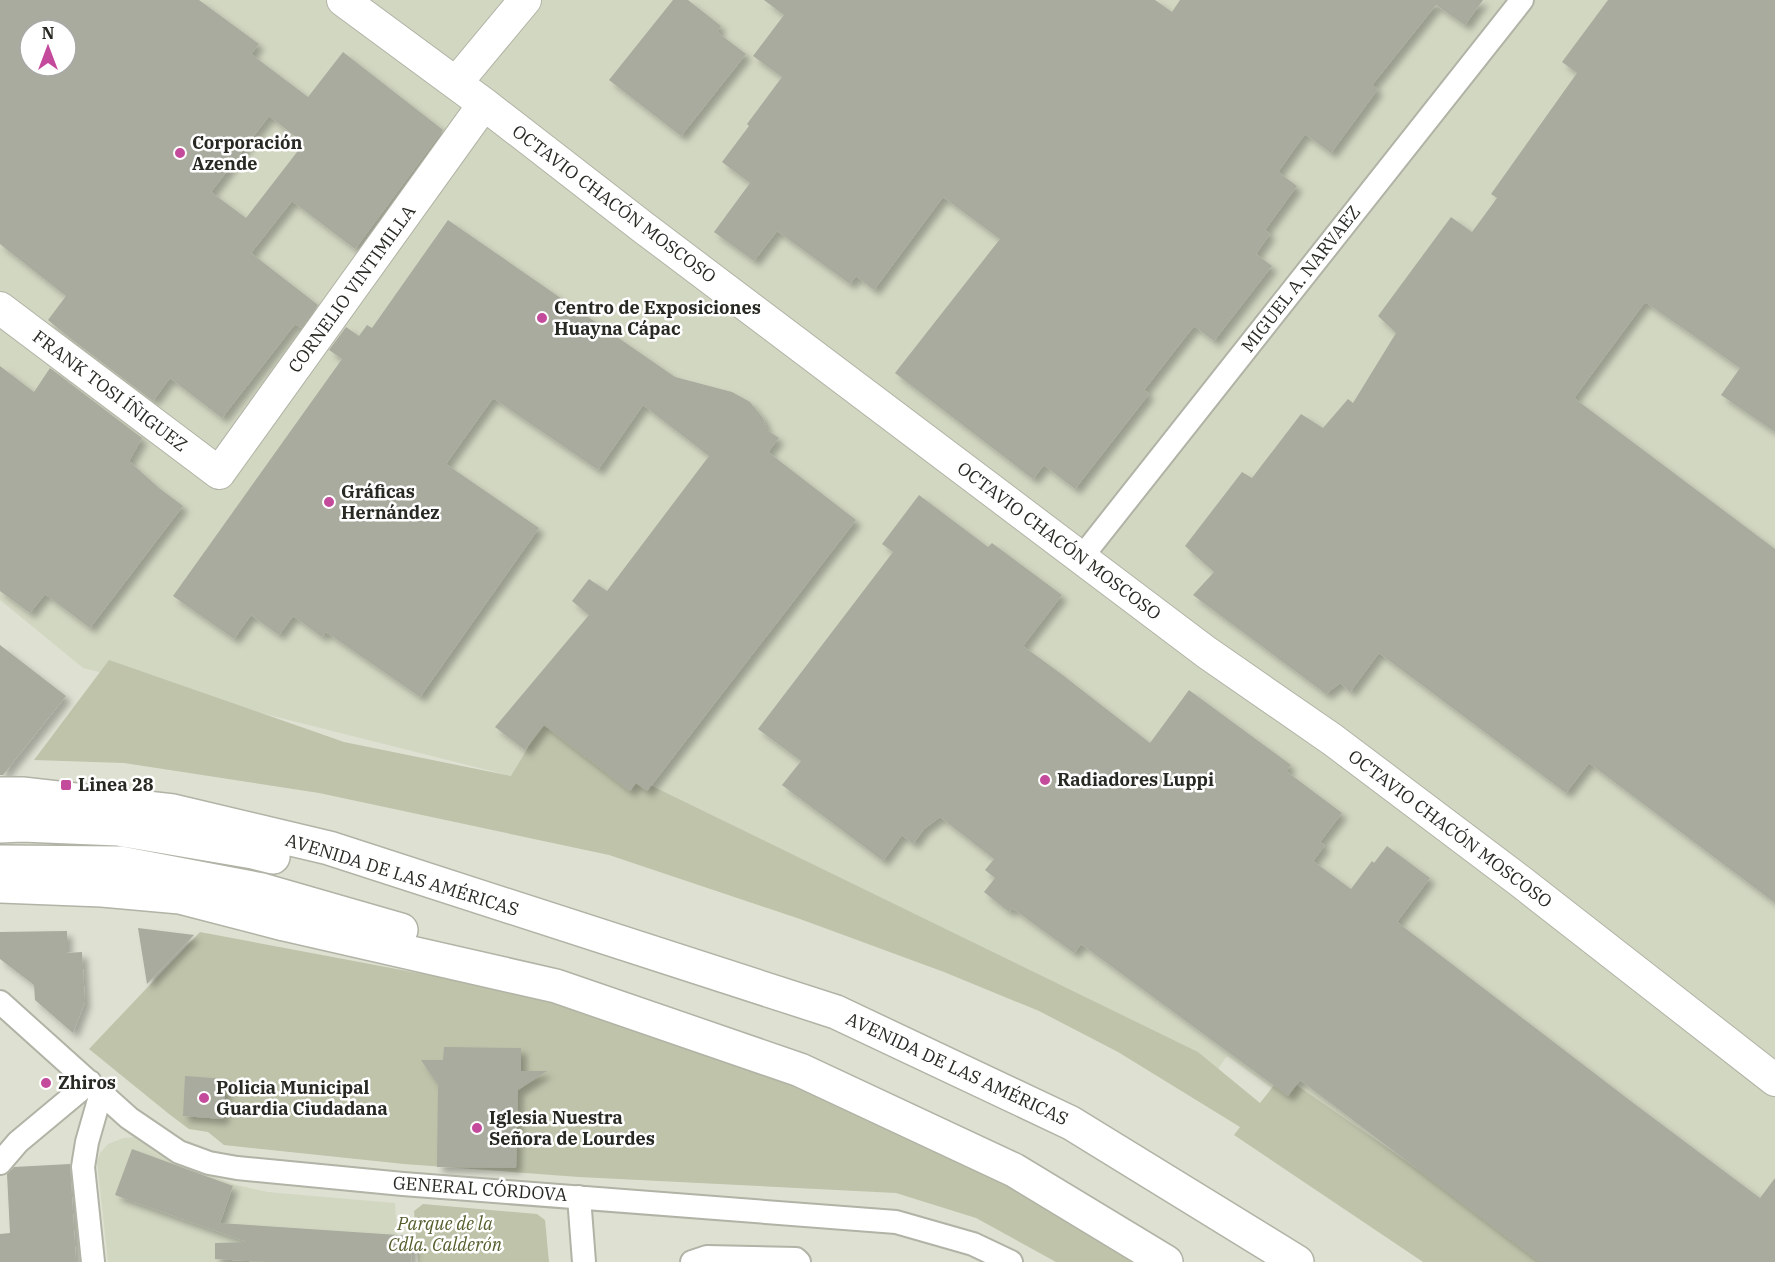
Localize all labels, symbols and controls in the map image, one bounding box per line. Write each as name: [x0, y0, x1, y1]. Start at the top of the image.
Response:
north arrow: [18, 18, 78, 78]
text: N: [42, 23, 54, 43]
street label: OCTAVIO CHACÓN MOSCOSO: [508, 119, 721, 288]
place label: Corporación Azende: [192, 131, 302, 175]
marker: Corporación Azende: [173, 146, 187, 160]
street label: CORNELIO VINTIMILLA: [283, 200, 421, 377]
street label: MIGUEL A. NARVAEZ: [1236, 201, 1365, 357]
place label: Centro de Exposiciones Huayna Cápac: [554, 296, 761, 340]
marker: Centro de Exposiciones Huayna Cápac: [535, 311, 549, 325]
street label: FRANK TOSI ÍÑIGUEZ: [28, 325, 192, 456]
street label: OCTAVIO CHACÓN MOSCOSO: [953, 456, 1166, 625]
place label: Gráficas Hernández: [341, 480, 440, 524]
marker: Gráficas Hernández: [322, 495, 336, 509]
street label: OCTAVIO CHACÓN MOSCOSO: [1344, 744, 1557, 913]
place label: Radiadores Luppi: [1057, 768, 1214, 791]
place label: Linea 28: [78, 773, 154, 796]
marker: Radiadores Luppi: [1038, 773, 1052, 787]
marker: Linea 28: [59, 778, 73, 792]
street label: AVENIDA DE LAS AMÉRICAS: [283, 828, 522, 921]
street label: AVENIDA DE LAS AMÉRICAS: [842, 1007, 1072, 1130]
place label: Zhiros: [58, 1071, 116, 1094]
marker: Zhiros: [39, 1076, 53, 1090]
place label: Policia Municipal Guardia Ciudadana: [216, 1076, 388, 1120]
marker: Policia Municipal Guardia Ciudadana: [197, 1091, 211, 1105]
place label: Iglesia Nuestra Señora de Lourdes: [489, 1106, 655, 1150]
marker: Iglesia Nuestra Señora de Lourdes: [470, 1121, 484, 1135]
street label: GENERAL CÓRDOVA: [392, 1171, 569, 1206]
park label: Parque de la Cdla. Calderón: [388, 1212, 503, 1256]

